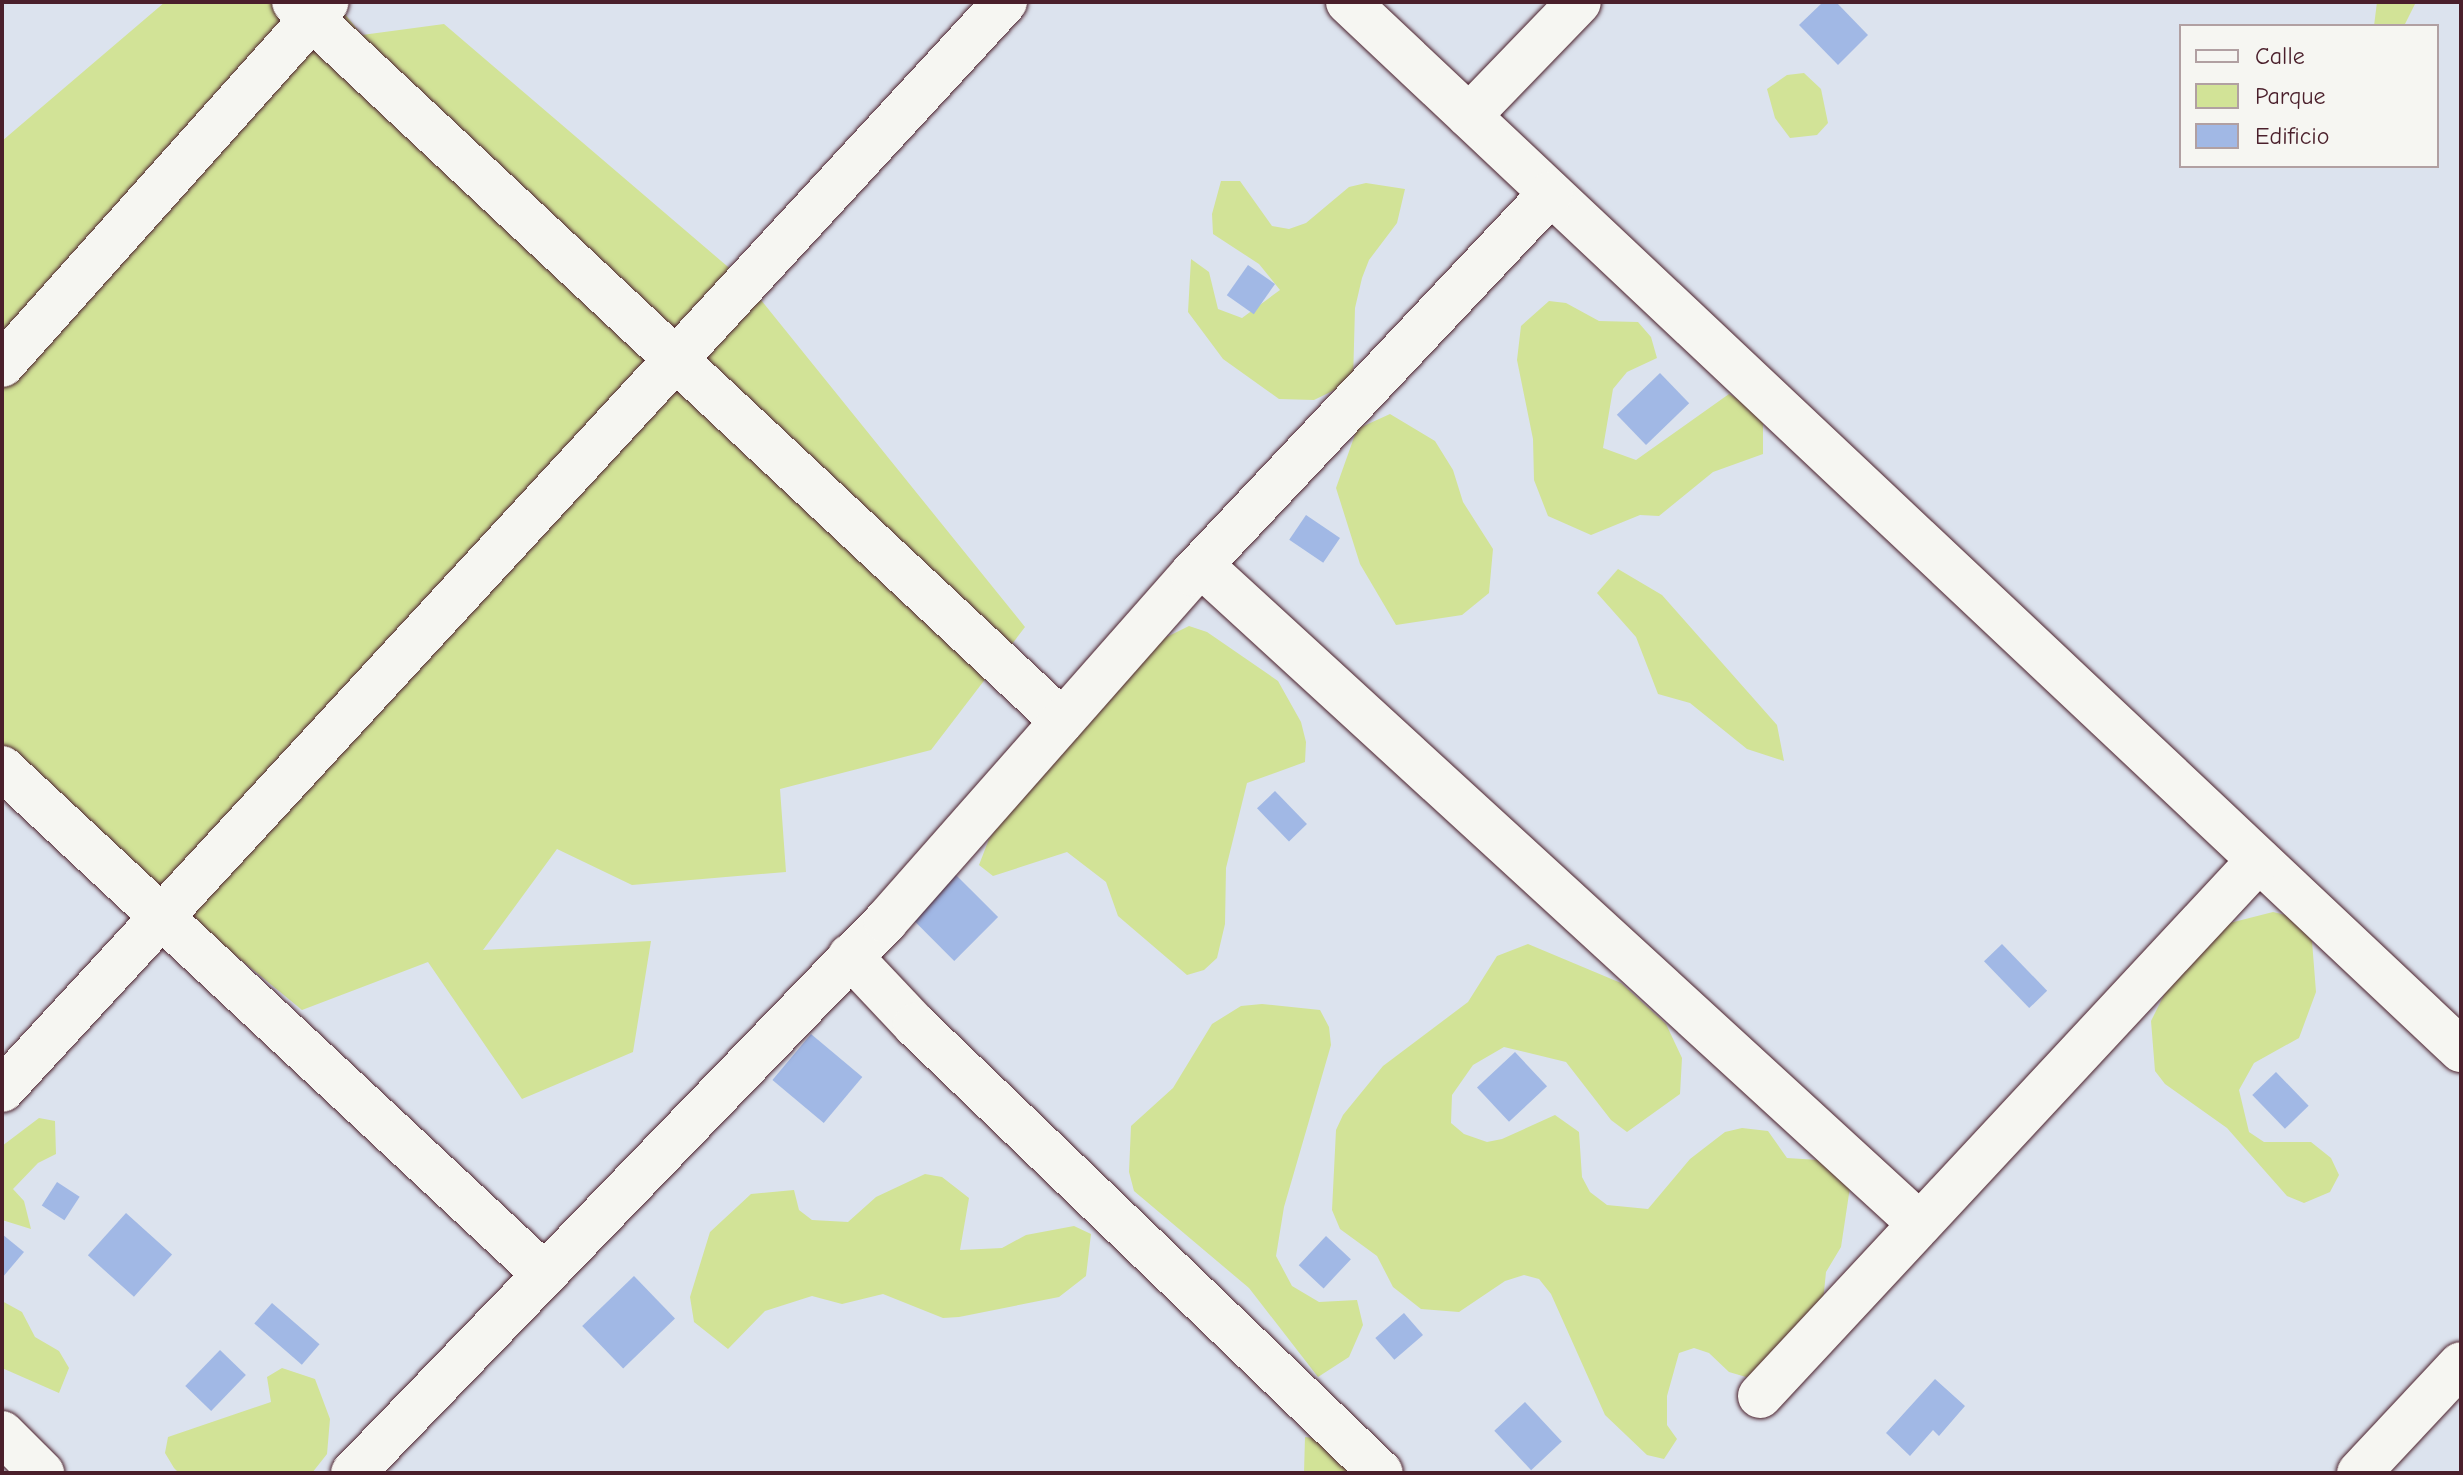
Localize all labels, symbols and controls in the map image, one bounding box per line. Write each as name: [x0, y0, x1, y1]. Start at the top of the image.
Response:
legend: [2179, 24, 2439, 168]
text: Calle: [2255, 42, 2305, 70]
text: Parque: [2255, 82, 2326, 110]
text: Edificio: [2255, 122, 2330, 150]

